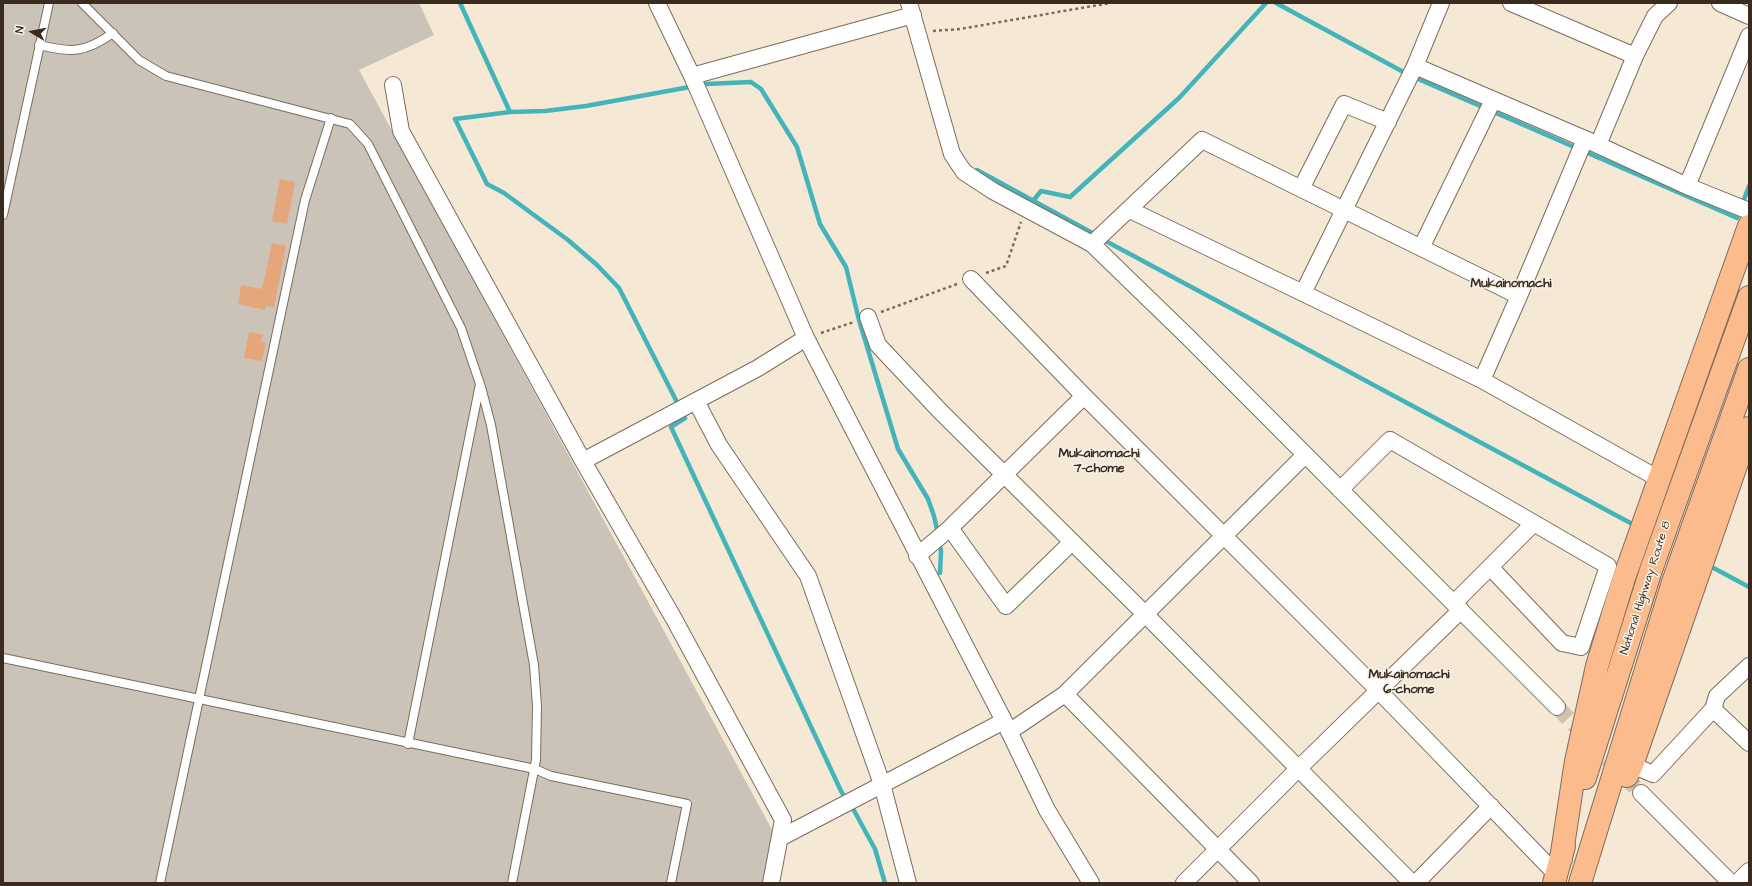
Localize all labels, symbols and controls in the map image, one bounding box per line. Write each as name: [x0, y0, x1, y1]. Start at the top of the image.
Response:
north arrow: [12, 12, 52, 52]
text: N: [12, 25, 28, 35]
district label: Mukainomachi: [1470, 276, 1552, 292]
district label: Mukainomachi 7-chome: [1058, 446, 1140, 477]
street label: National Highway Route 8: [1618, 519, 1674, 657]
district label: Mukainomachi 6-chome: [1368, 667, 1450, 698]

